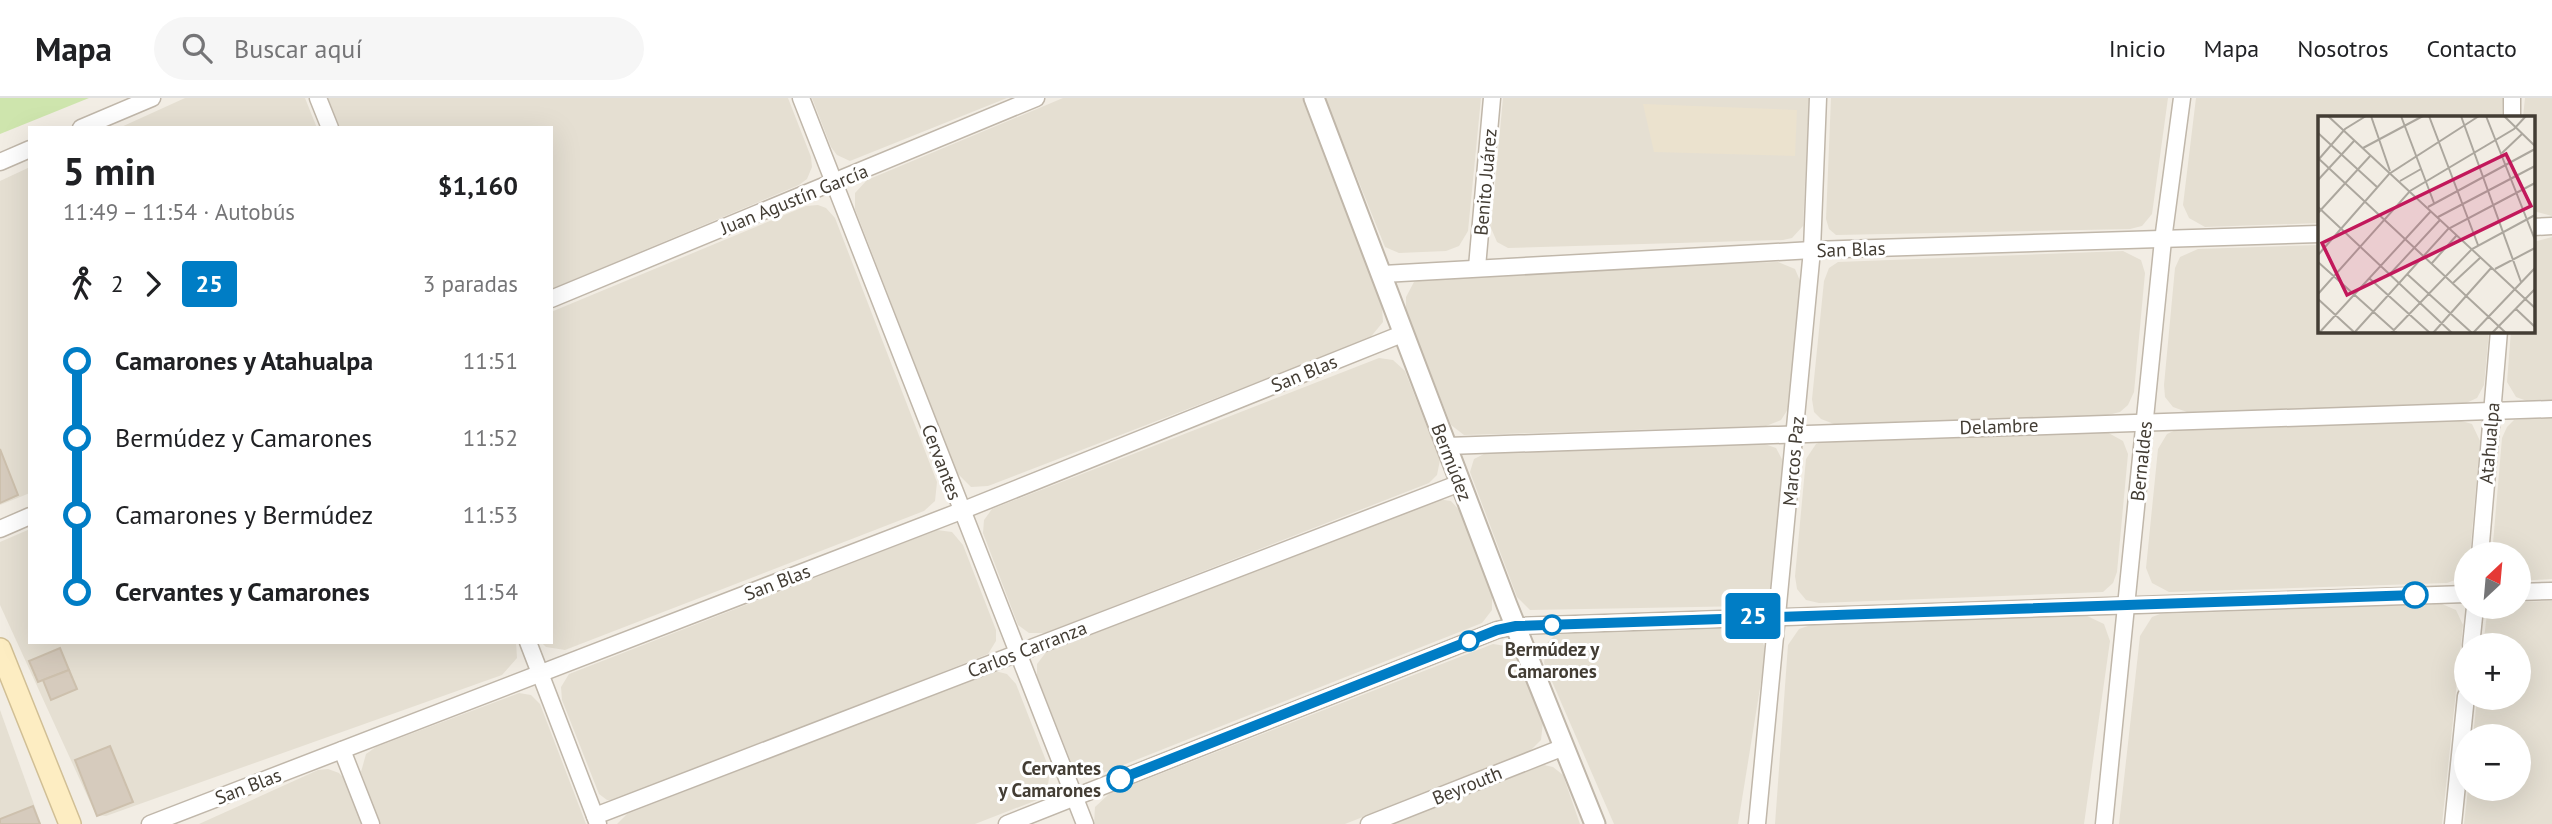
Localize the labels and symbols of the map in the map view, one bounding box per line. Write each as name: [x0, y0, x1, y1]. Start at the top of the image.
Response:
inset map: [2318, 116, 2534, 332]
street label: Benito Juárez: [1468, 128, 1502, 236]
street label: Juan Agustín García: [716, 158, 871, 240]
street label: San Blas: [1816, 236, 1886, 262]
street label: San Blas: [1267, 349, 1341, 397]
street label: Atahualpa: [2473, 401, 2505, 485]
street label: Delambre: [1959, 413, 2039, 439]
street label: Marcos Paz: [1777, 415, 1809, 507]
street label: Bermúdez: [1426, 420, 1478, 504]
street label: Bernaldes: [2125, 420, 2157, 502]
street label: Cervantes: [917, 421, 967, 503]
north arrow: [2454, 542, 2530, 620]
street label: San Blas: [740, 558, 814, 606]
unlabelled marker: [2402, 582, 2428, 608]
line badge: 25: [1722, 593, 1784, 639]
street label: Carlos Carranza: [964, 615, 1090, 683]
marker: Bermúdez y Camarones: [1542, 615, 1562, 635]
unlabelled marker: [1459, 631, 1479, 651]
place label: Bermúdez y Camarones: [1505, 637, 1600, 683]
place label: Cervantes y Camarones: [998, 756, 1101, 802]
street label: Beyrouth: [1429, 760, 1505, 810]
street label: San Blas: [211, 762, 285, 810]
marker: Cervantes y Camarones: [1107, 766, 1133, 792]

